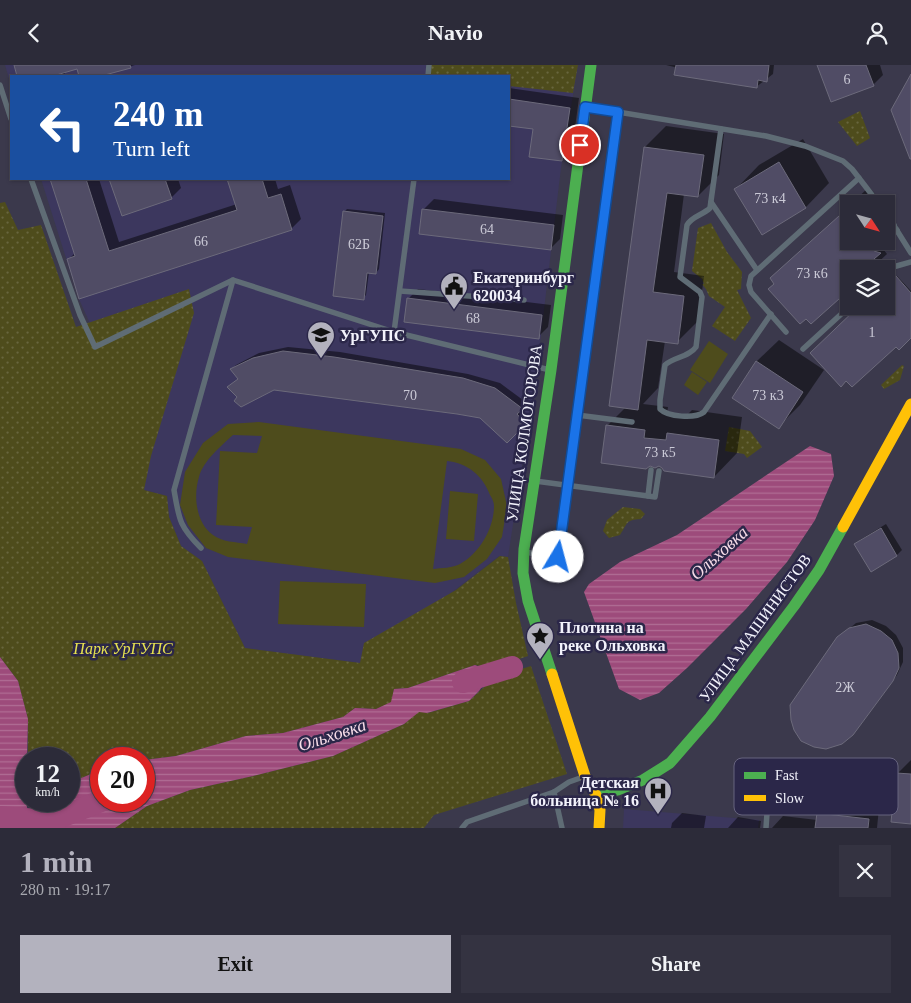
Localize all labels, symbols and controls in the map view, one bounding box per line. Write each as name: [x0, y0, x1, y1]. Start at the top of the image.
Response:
icon: back: [20, 19, 48, 47]
icon: person: [863, 19, 891, 47]
text: Navio: [428, 20, 483, 45]
house number: 6: [844, 72, 851, 87]
icon: left: [30, 95, 95, 160]
text: 240 m: [113, 95, 203, 134]
pin: [559, 124, 601, 166]
icon: arrive: [566, 131, 594, 159]
text: Turn left: [113, 136, 190, 161]
house number: 73 к4: [754, 191, 786, 206]
north arrow: [840, 195, 895, 250]
map controls: [840, 195, 895, 315]
house number: 64: [480, 222, 494, 237]
house number: 66: [194, 234, 208, 249]
house number: 62Б: [348, 237, 370, 252]
button: layers: [840, 260, 895, 315]
house number: 73 к6: [796, 266, 828, 281]
place label: Екатеринбург 620034: [473, 269, 574, 304]
public building icon: Екатеринбург 620034: [439, 271, 469, 310]
house number: 68: [466, 311, 480, 326]
school or university icon: УрГУПС: [306, 320, 336, 359]
house number: 1: [869, 325, 876, 340]
place label: УрГУПС: [340, 327, 405, 345]
street label: УЛИЦА КОЛМОГОРОВА: [503, 343, 546, 523]
house number: 70: [403, 388, 417, 403]
house number: 73 к3: [752, 388, 784, 403]
house number: 73 к5: [644, 445, 676, 460]
water label: Ольховка: [686, 522, 752, 584]
position arrow: [531, 530, 583, 582]
street label: УЛИЦА МАШИНИСТОВ: [696, 551, 815, 706]
place label: Плотина на реке Ольховка: [559, 619, 665, 655]
place icon: Плотина на реке Ольховка: [525, 621, 555, 660]
park label: Парк УрГУПС: [72, 640, 173, 658]
house number: 2Ж: [835, 680, 855, 695]
water label: Ольховка: [295, 715, 369, 755]
speed limit sign: 20: [90, 747, 155, 812]
legend: [734, 758, 898, 815]
text: 12: [35, 760, 60, 787]
text: Fast: [775, 768, 798, 783]
place label: Детская больница № 16: [530, 774, 639, 809]
hospital icon: Детская больница № 16: [643, 776, 673, 815]
text: km/h: [35, 785, 60, 799]
text: Slow: [775, 791, 805, 806]
text: 1 min: [20, 845, 93, 878]
button: close: [839, 845, 891, 897]
text: 280 m · 19:17: [20, 881, 110, 898]
button: Exit: [20, 935, 451, 993]
button: Share: [461, 935, 891, 993]

